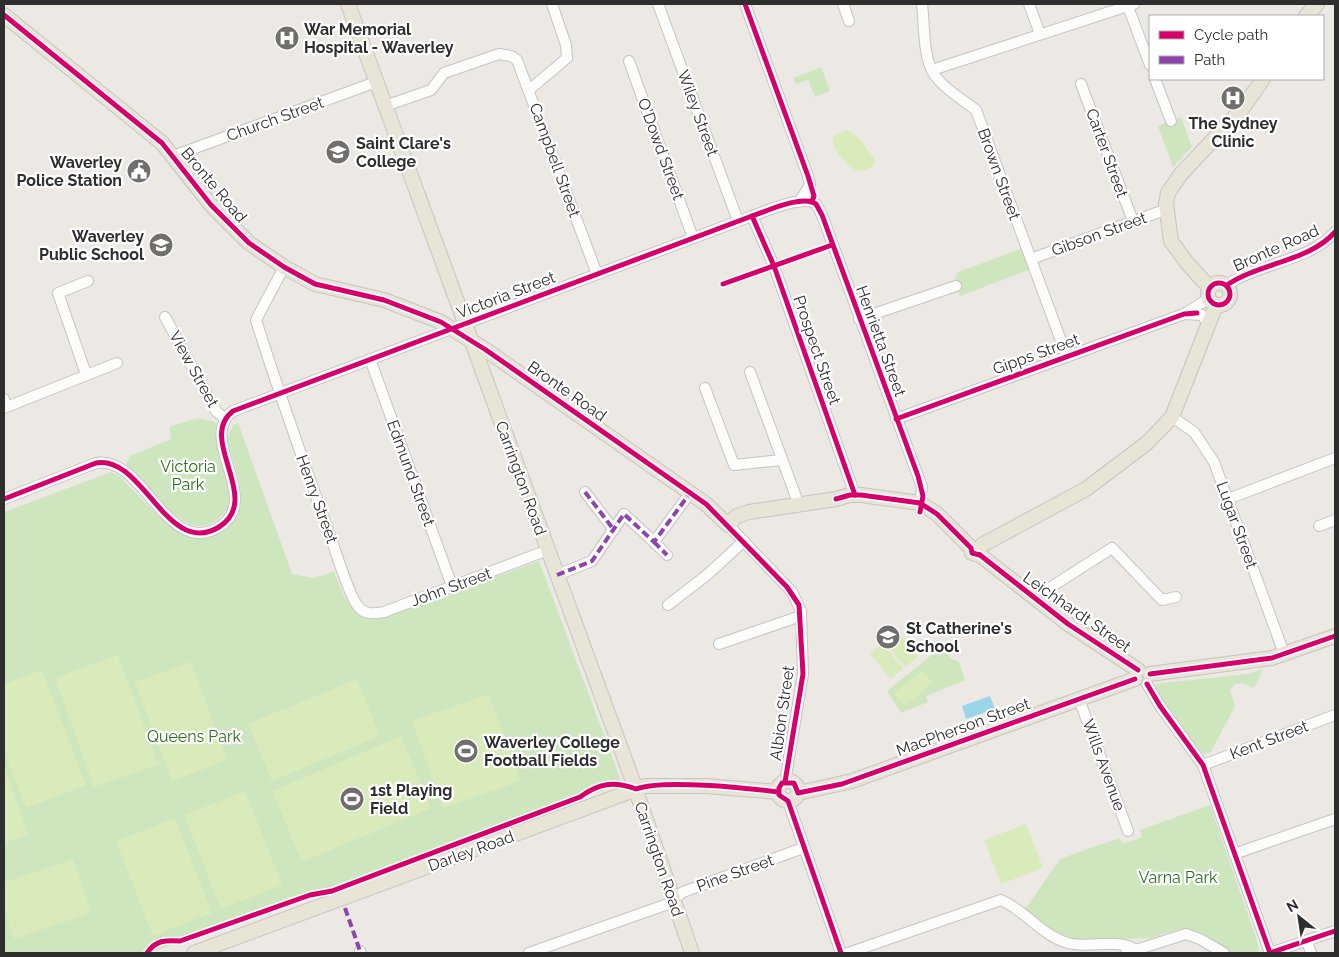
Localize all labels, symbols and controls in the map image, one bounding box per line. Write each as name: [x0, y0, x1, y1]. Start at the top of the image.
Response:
legend: [1149, 15, 1324, 80]
place label: War Memorial Hospital - Waverley: [304, 20, 454, 57]
hospital icon: War Memorial Hospital - Waverley: [274, 25, 300, 51]
text: Cycle path: [1194, 26, 1268, 44]
text: Path: [1194, 51, 1225, 69]
street label: Wiley Street: [674, 67, 723, 159]
hospital icon: The Sydney Clinic: [1220, 85, 1246, 111]
street label: Church Street: [224, 92, 327, 145]
street label: O'Dowd Street: [634, 95, 688, 203]
street label: Campbell Street: [526, 100, 585, 220]
street label: Carter Street: [1082, 106, 1132, 201]
place label: The Sydney Clinic: [1188, 114, 1278, 151]
street label: Brown Street: [974, 126, 1025, 223]
place label: Saint Clare's College: [356, 134, 451, 171]
school or university icon: Saint Clare's College: [325, 139, 351, 165]
street label: Bronte Road: [177, 144, 251, 226]
place label: Waverley Police Station: [17, 153, 122, 190]
public building icon: Waverley Police Station: [126, 158, 152, 184]
street label: Gibson Street: [1049, 208, 1150, 260]
street label: Bronte Road: [1230, 221, 1322, 275]
place label: Waverley Public School: [39, 227, 145, 264]
school or university icon: Waverley Public School: [148, 232, 174, 258]
street label: Victoria Street: [454, 267, 559, 323]
street label: Henrietta Street: [852, 283, 910, 400]
street label: Prospect Street: [789, 293, 845, 408]
street label: View Street: [165, 327, 223, 411]
street label: Gipps Street: [990, 329, 1083, 378]
street label: Bronte Road: [524, 357, 610, 425]
street label: Edmund Street: [383, 417, 439, 529]
street label: Carrington Road: [492, 418, 550, 538]
street label: Henry Street: [292, 452, 342, 546]
park label: Victoria Park: [160, 457, 216, 494]
street label: Lugar Street: [1212, 479, 1262, 572]
street label: John Street: [408, 563, 494, 610]
street label: Leichhardt Street: [1019, 568, 1135, 657]
place label: St Catherine's School: [906, 619, 1012, 656]
school or university icon: St Catherine's School: [875, 624, 901, 650]
street label: Albion Street: [766, 664, 798, 762]
street label: MacPherson Street: [894, 694, 1033, 760]
street label: Wills Avenue: [1079, 716, 1129, 814]
street label: Kent Street: [1227, 716, 1311, 764]
park label: Queens Park: [147, 727, 242, 746]
place label: Waverley College Football Fields: [484, 733, 620, 770]
sports icon: Waverley College Football Fields: [453, 738, 479, 764]
place label: 1st Playing Field: [370, 781, 452, 818]
sports icon: 1st Playing Field: [339, 786, 365, 812]
street label: Carrington Road: [630, 799, 688, 919]
street label: Darley Road: [425, 827, 517, 875]
street label: Pine Street: [694, 850, 777, 896]
park label: Varna Park: [1138, 868, 1218, 887]
north arrow: [1274, 892, 1324, 942]
text: N: [1284, 896, 1301, 915]

